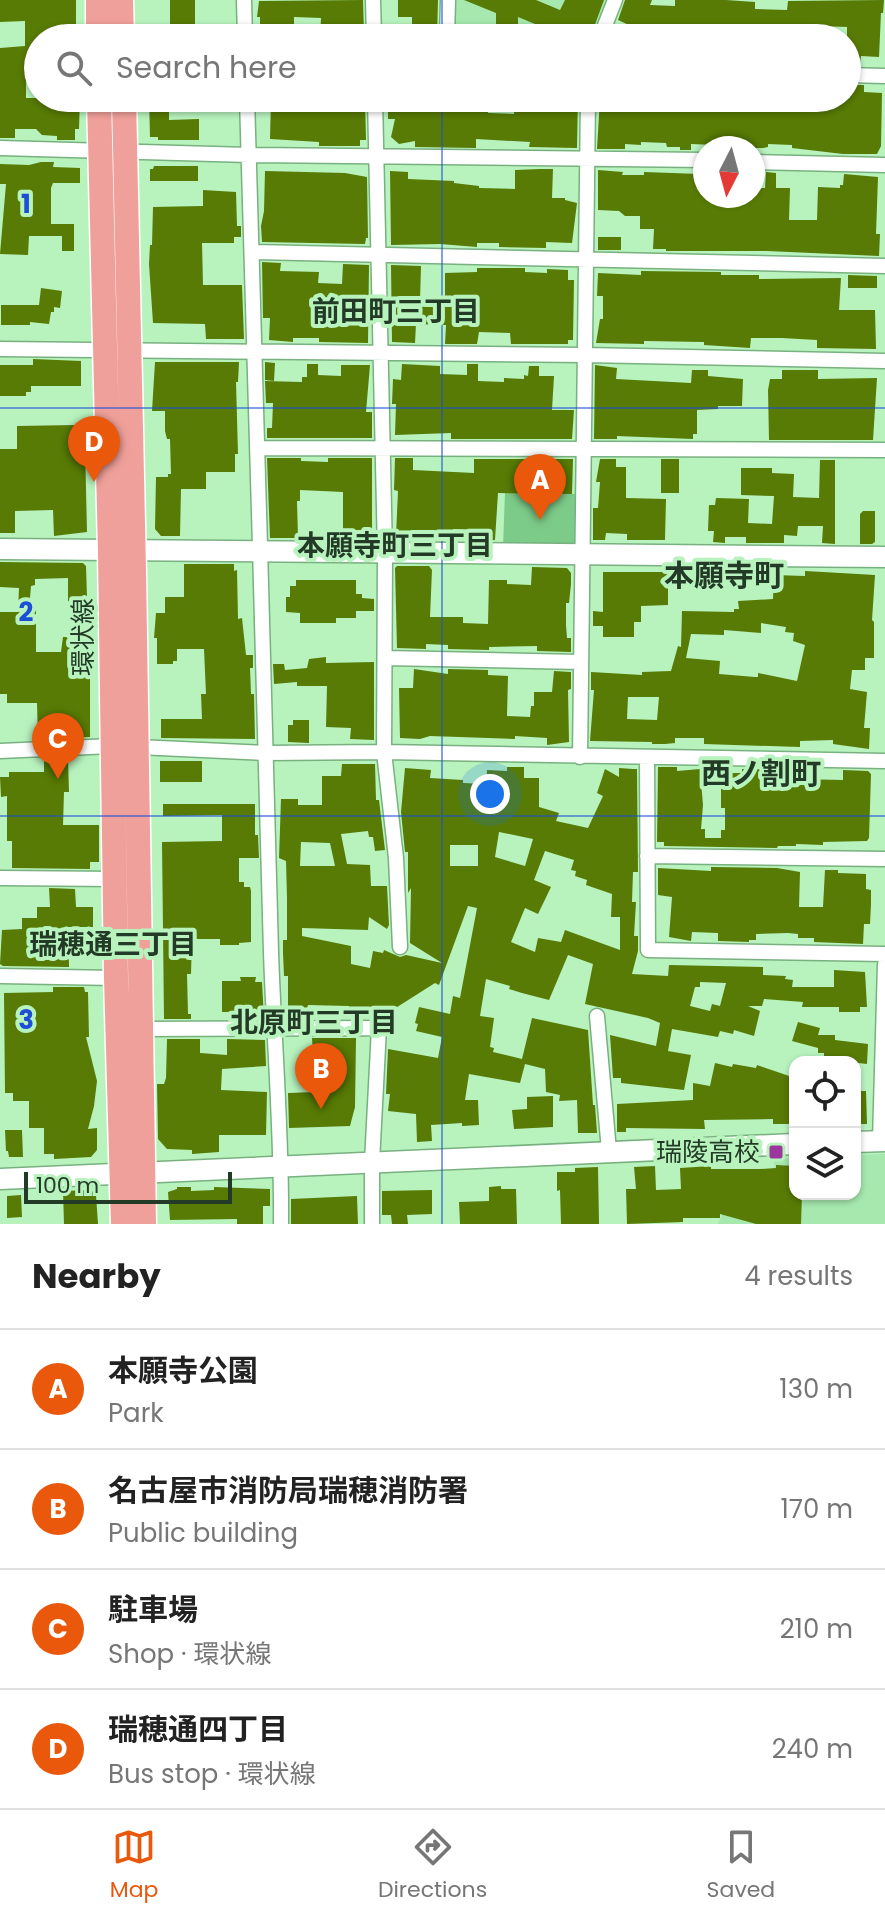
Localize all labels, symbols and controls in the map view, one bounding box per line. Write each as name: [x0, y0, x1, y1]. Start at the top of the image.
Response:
search box: [24, 24, 861, 112]
icon: search: [52, 46, 96, 90]
text: Search here: [116, 46, 297, 89]
north arrow: [693, 136, 765, 208]
text: 1: [21, 186, 31, 222]
district label: 前田町三丁目: [312, 292, 480, 331]
pin: D: [68, 416, 120, 482]
pin: A: [514, 454, 566, 520]
district label: 本願寺町三丁目: [297, 526, 493, 565]
district label: 本願寺町: [664, 554, 784, 597]
text: 2: [19, 594, 34, 630]
street label: 環状線: [65, 598, 101, 676]
pin: C: [32, 713, 84, 779]
district label: 西ノ割町: [701, 752, 821, 795]
your location: [470, 774, 510, 814]
district label: 瑞穂通三丁目: [29, 925, 197, 964]
text: 3: [18, 1002, 34, 1038]
district label: 北原町三丁目: [230, 1003, 398, 1042]
pin: B: [295, 1043, 347, 1109]
map controls: [789, 1056, 861, 1200]
button: locate: [789, 1056, 861, 1128]
button: layers: [789, 1128, 861, 1200]
place label: 瑞陵高校: [656, 1134, 760, 1170]
marker: 瑞陵高校: [767, 1143, 785, 1161]
scale bar: [24, 1168, 232, 1204]
text: 100 m: [36, 1170, 99, 1201]
text: Nearby: [32, 1252, 161, 1300]
text: 4 results: [744, 1258, 853, 1294]
text: 本願寺公園: [108, 1349, 258, 1392]
text: A: [48, 1371, 68, 1407]
text: 130 m: [779, 1371, 853, 1407]
text: Park: [108, 1395, 164, 1431]
text: 名古屋市消防局瑞穂消防署: [108, 1469, 468, 1512]
text: B: [49, 1491, 67, 1527]
text: 170 m: [780, 1491, 853, 1527]
text: Public building: [108, 1515, 298, 1551]
text: 駐車場: [108, 1588, 198, 1631]
text: C: [48, 1611, 68, 1647]
text: 210 m: [780, 1611, 853, 1647]
text: Shop · 環状線: [108, 1636, 272, 1672]
text: 瑞穂通四丁目: [108, 1708, 288, 1751]
text: D: [49, 1731, 67, 1767]
text: 240 m: [772, 1731, 853, 1767]
text: Bus stop · 環状線: [108, 1756, 316, 1792]
tab: Map: [110, 1825, 158, 1906]
tab: Directions: [378, 1825, 487, 1906]
tab: Saved: [707, 1825, 775, 1906]

